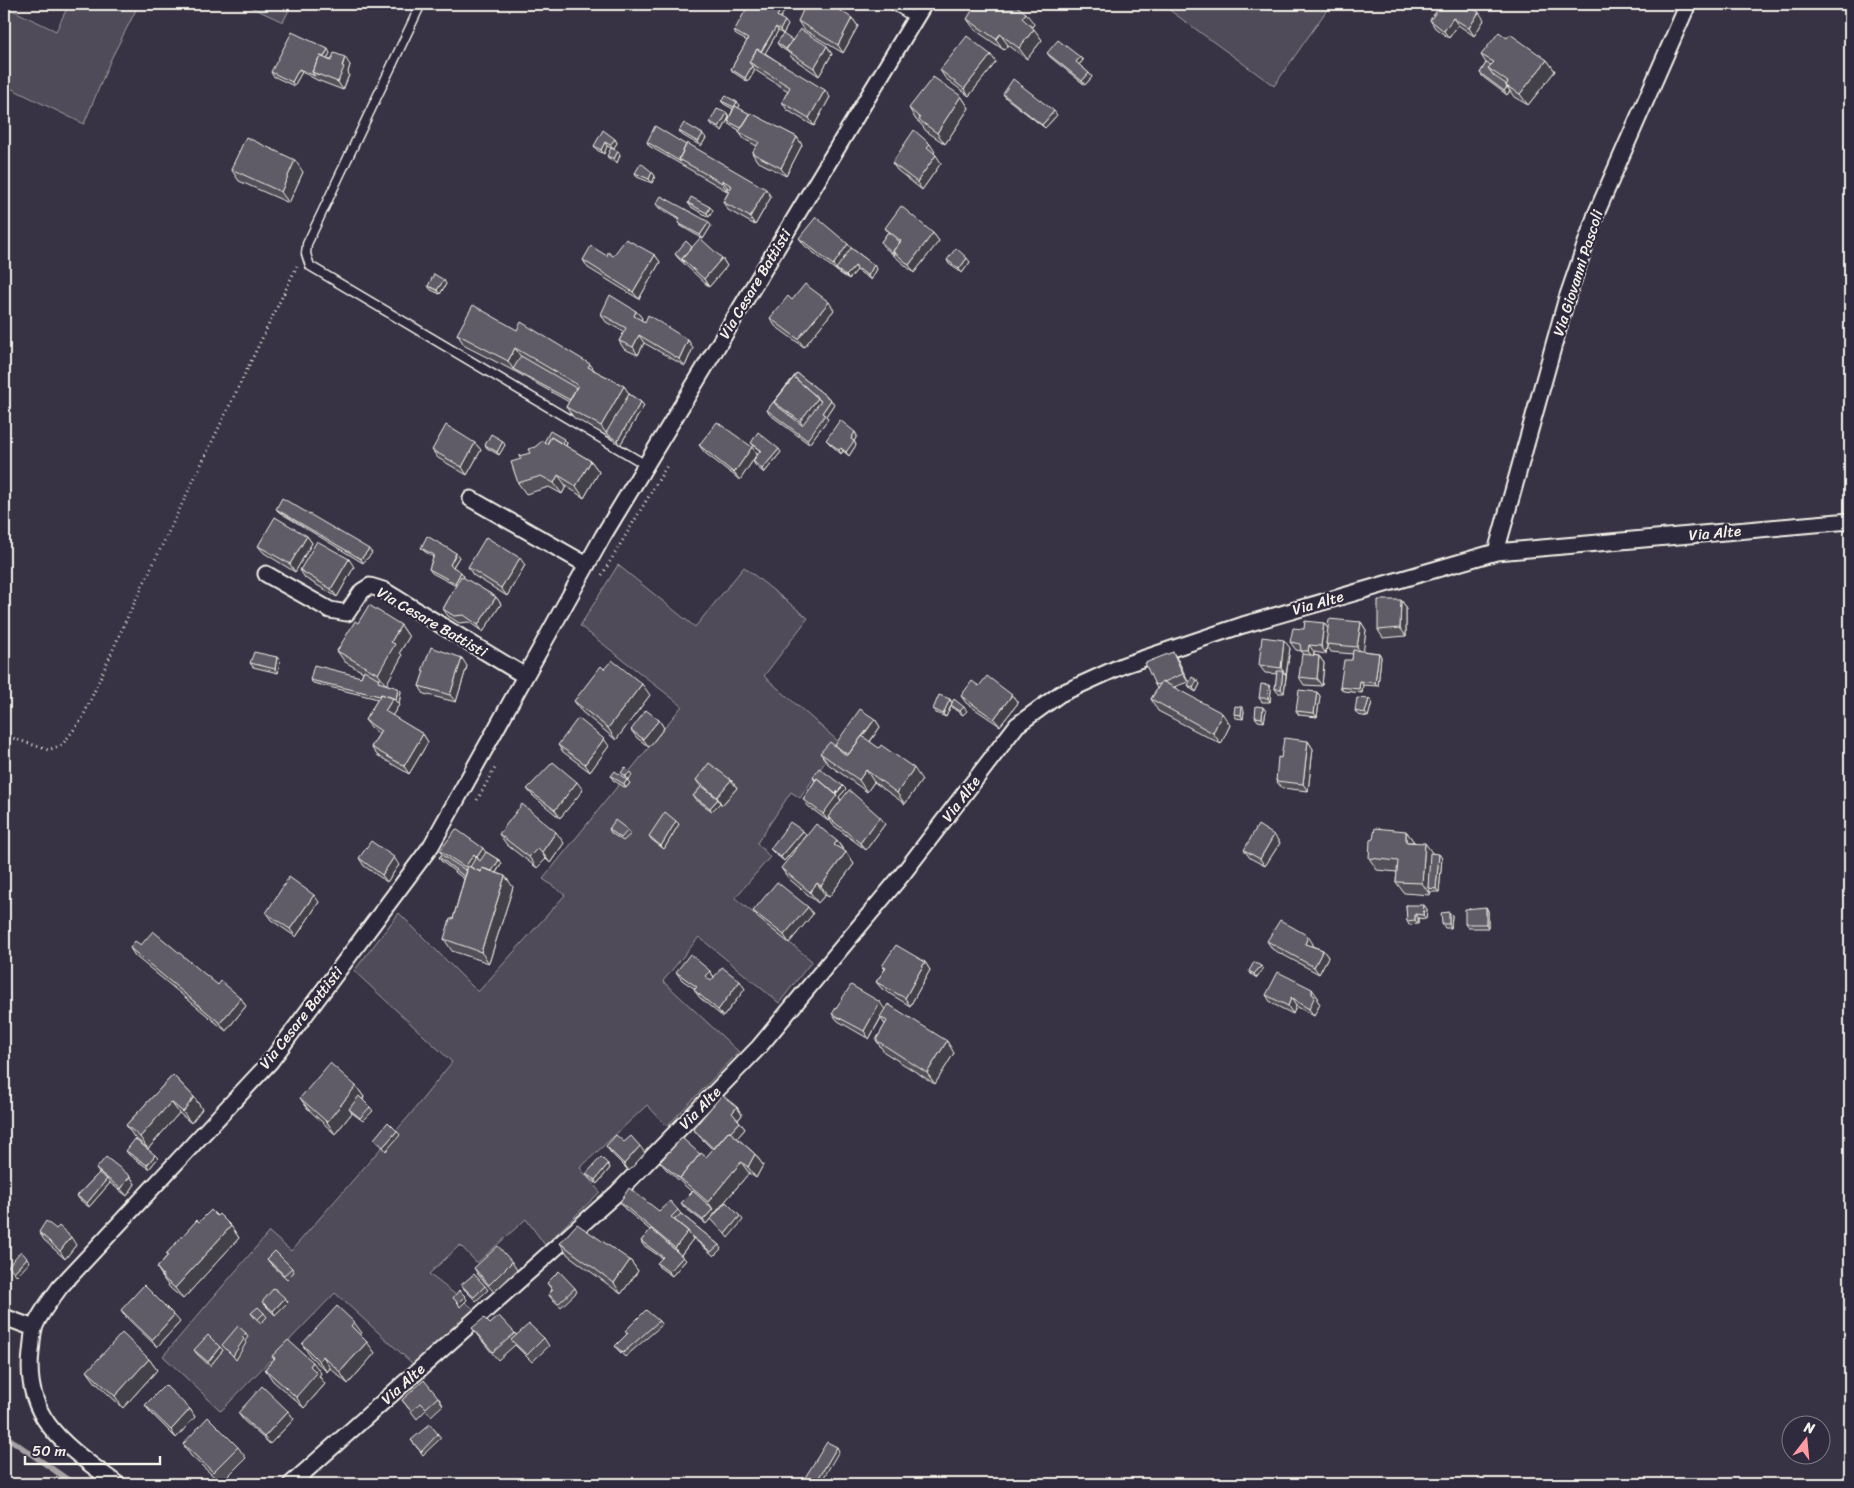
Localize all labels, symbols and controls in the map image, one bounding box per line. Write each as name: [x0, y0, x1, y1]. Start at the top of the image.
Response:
street label: Via Giovanni Pascoli: [1545, 206, 1611, 340]
street label: Via Cesare Battisti: [712, 223, 799, 344]
street label: Via Alte: [1688, 518, 1742, 548]
street label: Via Cesare Battisti: [372, 580, 493, 665]
street label: Via Alte: [1289, 583, 1347, 623]
street label: Via Alte: [935, 770, 987, 828]
street label: Via Cesare Battisti: [252, 960, 350, 1075]
street label: Via Alte: [672, 1080, 728, 1136]
street label: Via Alte: [375, 1357, 431, 1411]
text: N: [1800, 1414, 1818, 1441]
north arrow: [1782, 1416, 1832, 1466]
scale bar: [25, 1433, 160, 1465]
text: 50 m: [32, 1438, 67, 1464]

